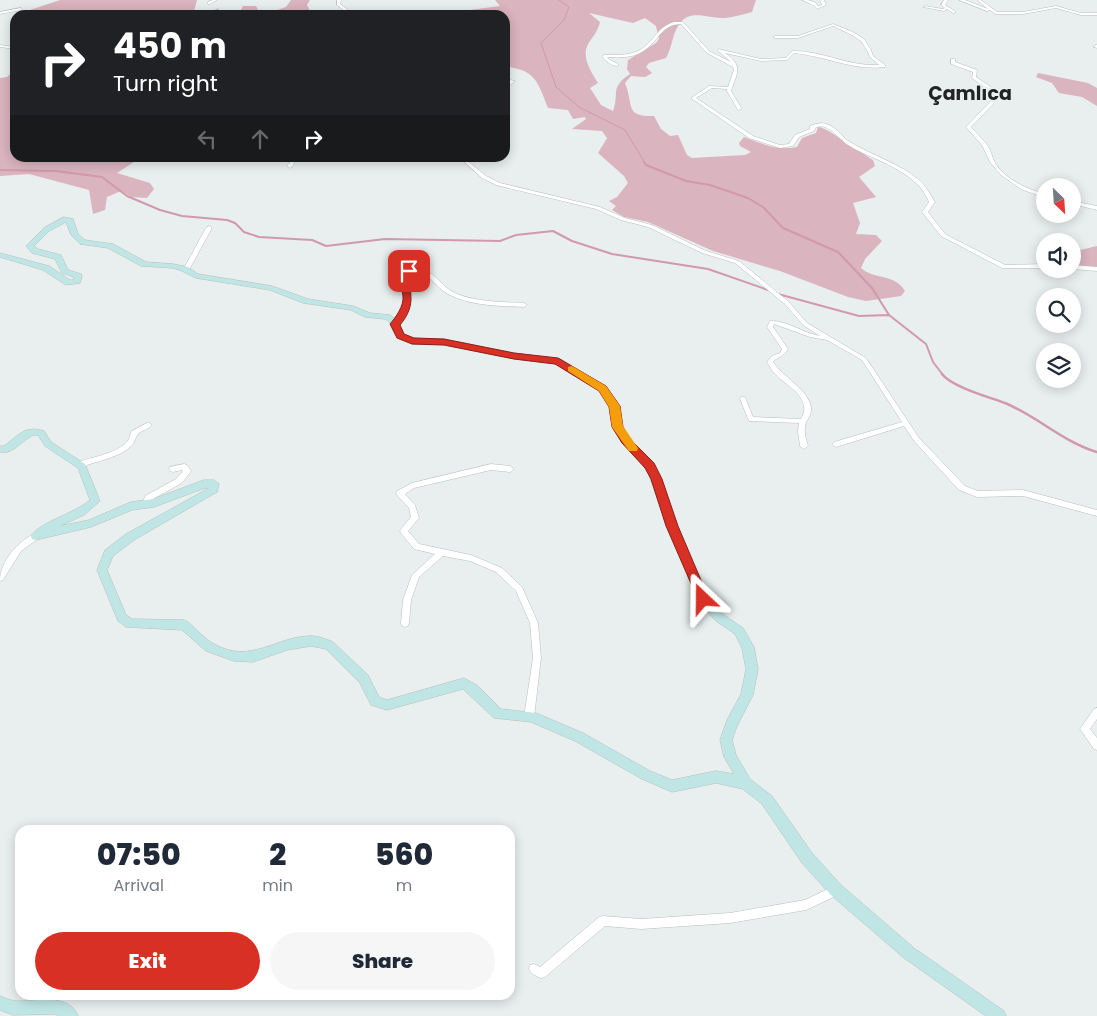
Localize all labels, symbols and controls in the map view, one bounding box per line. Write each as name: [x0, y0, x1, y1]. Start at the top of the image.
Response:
text: 450 m: [113, 21, 227, 70]
icon: right: [30, 30, 95, 95]
text: Turn right: [113, 68, 218, 99]
district label: Çamlıca: [928, 80, 1012, 107]
icon: left: [193, 125, 221, 153]
icon: ahead: [246, 125, 274, 153]
icon: right: [299, 125, 327, 153]
north arrow: [1036, 178, 1081, 222]
map controls: [1036, 178, 1081, 388]
button: sound: [1036, 233, 1081, 278]
pin: [388, 250, 430, 292]
icon: arrive: [395, 257, 423, 285]
button: search: [1036, 288, 1081, 333]
button: layers: [1036, 343, 1081, 388]
position arrow: [676, 572, 728, 624]
text: 07:50: [97, 833, 181, 876]
text: 2: [269, 833, 286, 876]
text: 560: [375, 833, 433, 876]
text: Arrival: [113, 874, 164, 897]
text: min: [262, 874, 293, 897]
text: m: [396, 874, 412, 897]
button: Exit: [35, 932, 260, 990]
button: Share: [270, 932, 495, 990]

